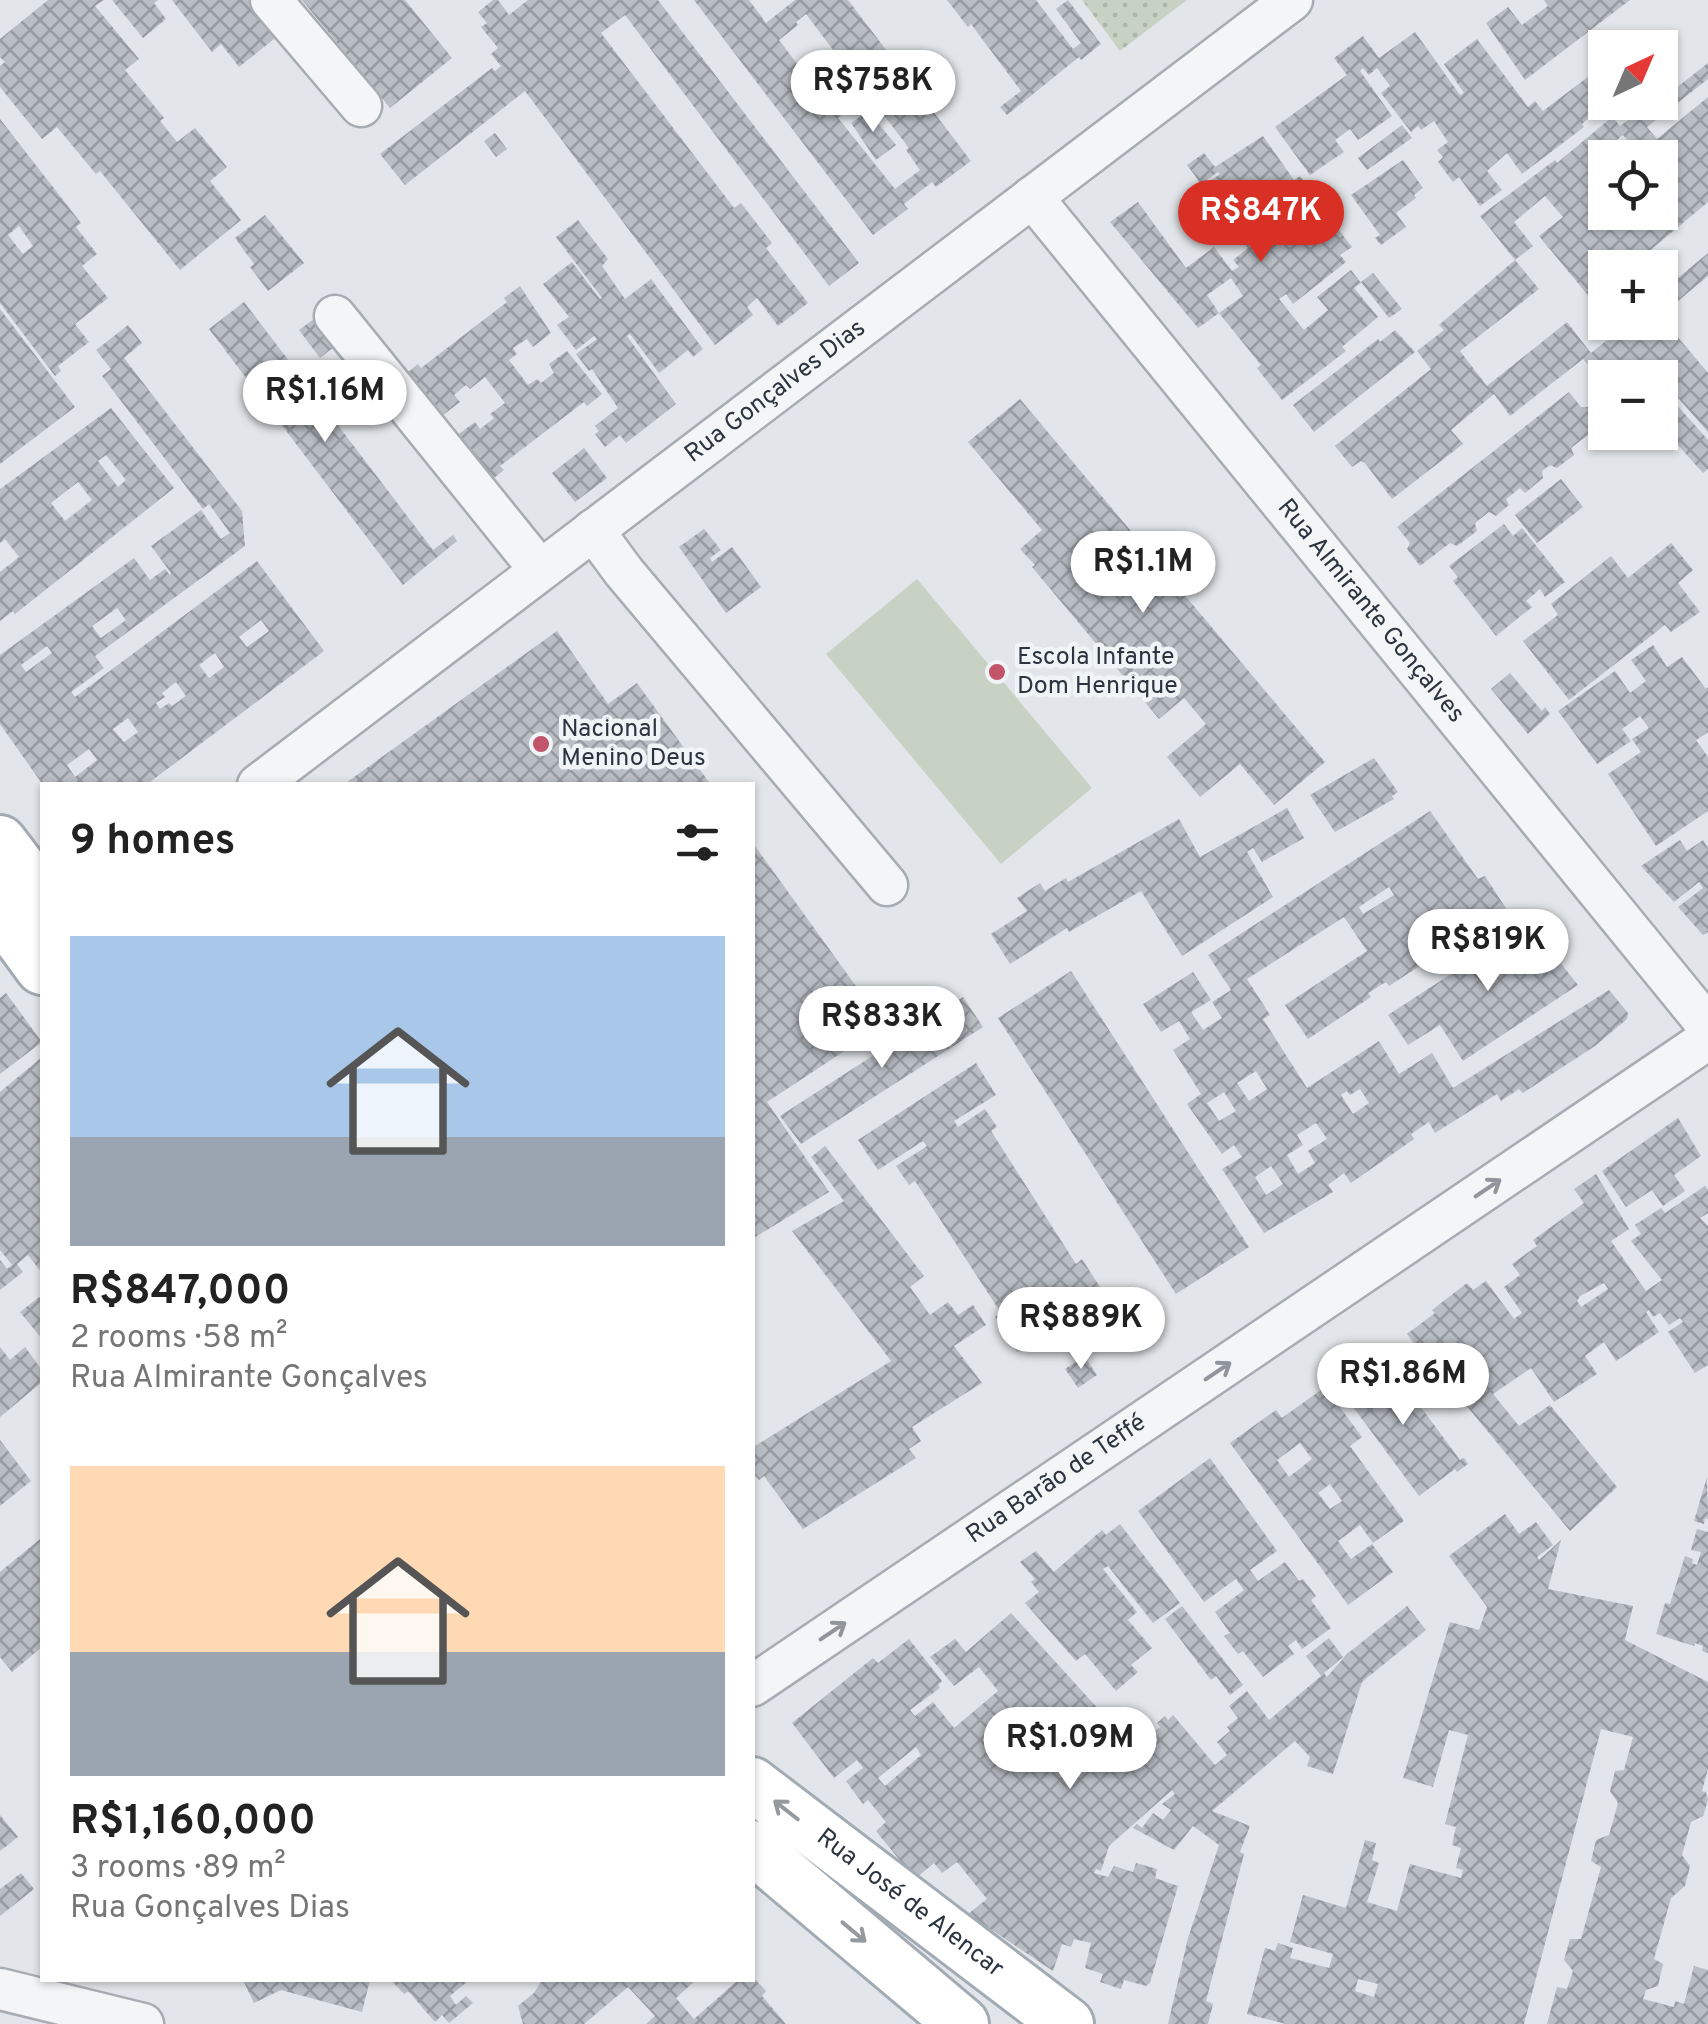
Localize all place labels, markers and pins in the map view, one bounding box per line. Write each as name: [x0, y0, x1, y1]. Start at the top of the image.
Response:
pin: R$758K: [792, 50, 954, 135]
pin: R$847K: [1180, 180, 1342, 265]
pin: R$1.16M: [233, 360, 417, 445]
pin: R$1.1M: [1062, 531, 1224, 616]
place label: Escola Infante Dom Henrique: [1017, 642, 1178, 703]
marker: Escola Infante Dom Henrique: [986, 661, 1008, 683]
place label: Nacional Menino Deus: [561, 714, 706, 775]
marker: Nacional Menino Deus: [530, 733, 552, 755]
pin: R$819K: [1407, 909, 1569, 994]
pin: R$833K: [801, 986, 963, 1071]
pin: R$889K: [1000, 1287, 1162, 1372]
pin: R$1.86M: [1311, 1343, 1495, 1428]
pin: R$1.09M: [978, 1707, 1162, 1792]

